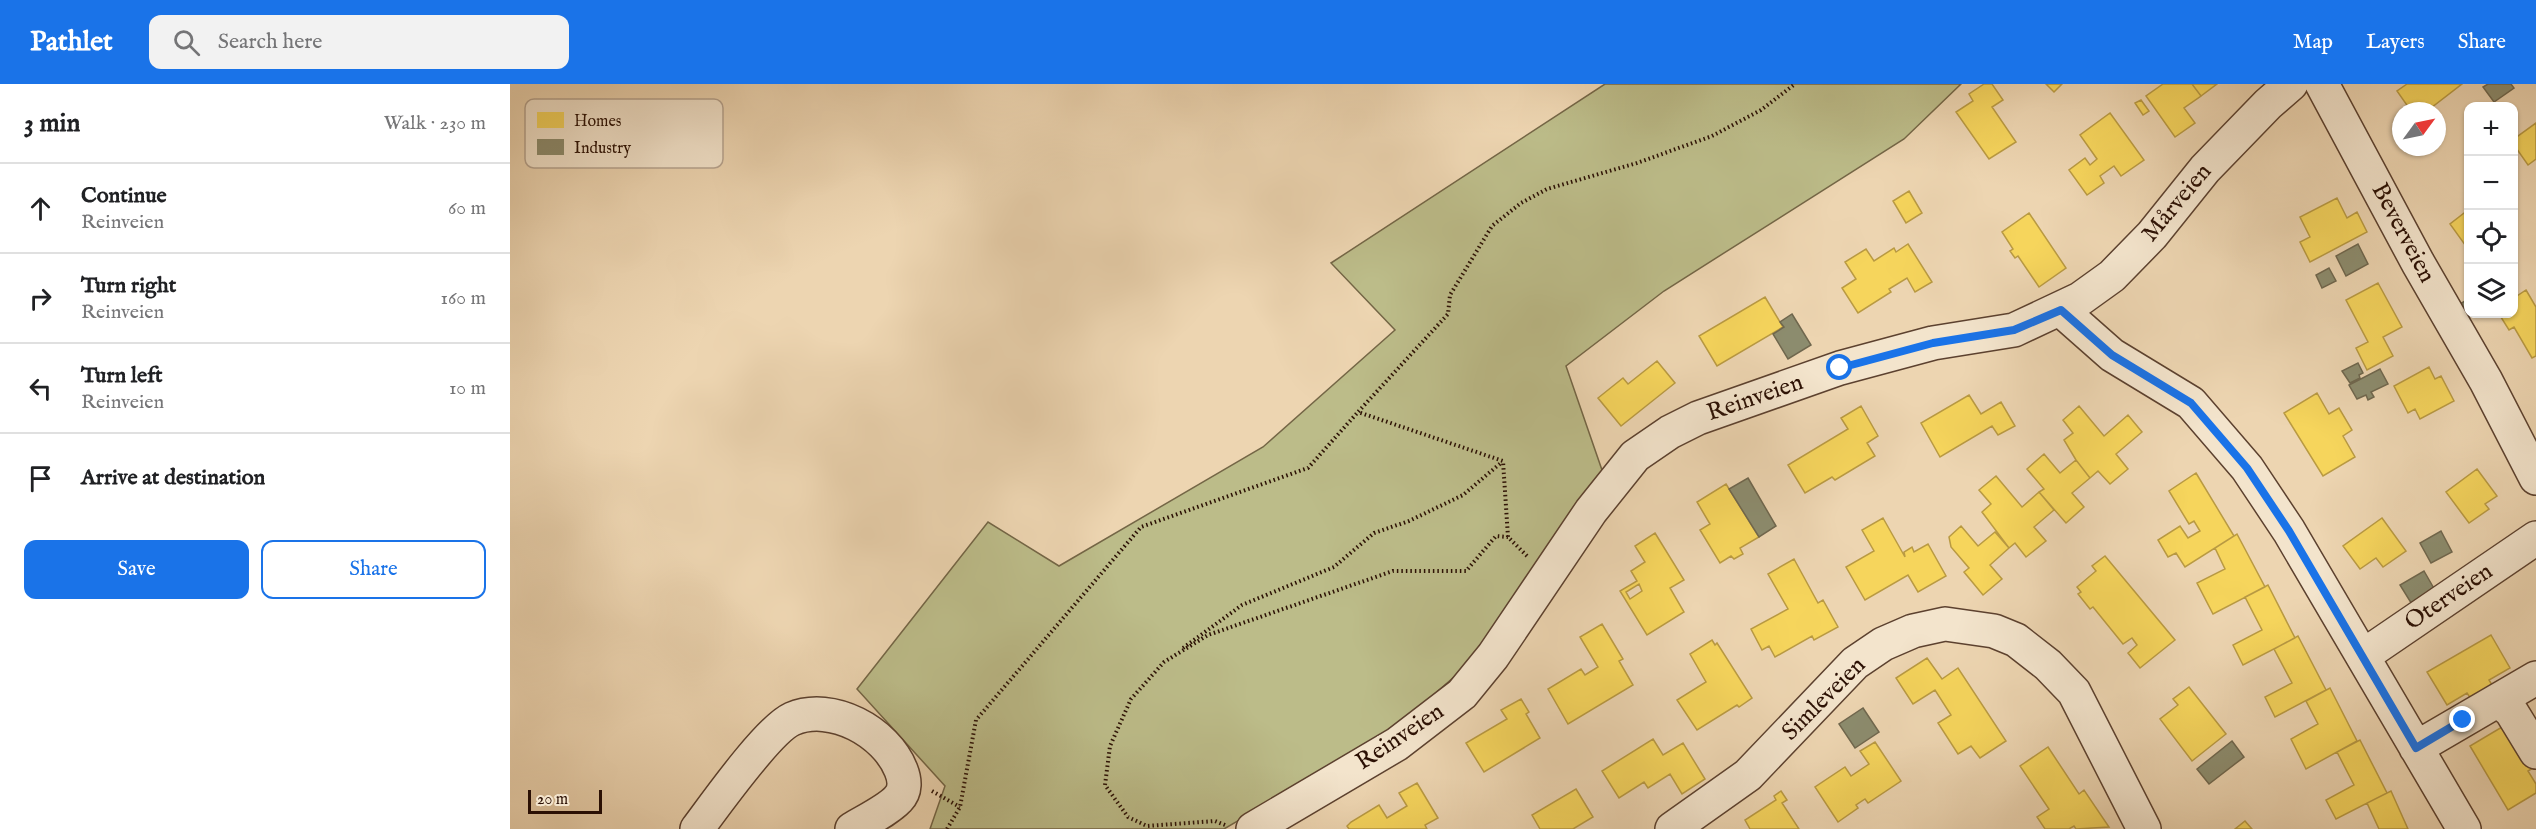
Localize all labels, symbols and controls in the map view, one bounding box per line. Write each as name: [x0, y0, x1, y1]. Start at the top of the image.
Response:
search box: [149, 15, 569, 69]
text: Pathlet: [30, 25, 113, 60]
icon: search: [170, 26, 203, 59]
text: Search here: [218, 28, 322, 56]
text: Map: [2293, 29, 2333, 56]
text: Layers: [2366, 29, 2425, 56]
text: Share: [2458, 29, 2506, 56]
legend: [525, 99, 723, 168]
north arrow: [2392, 102, 2446, 156]
map controls: [2464, 102, 2518, 318]
button: +: [2464, 102, 2518, 156]
text: 3 min: [24, 107, 80, 140]
text: Walk · 230 m: [384, 111, 486, 136]
text: Homes: [574, 112, 622, 132]
text: Industry: [574, 139, 631, 159]
button: −: [2464, 156, 2518, 210]
street label: Mårveien: [2135, 157, 2219, 249]
street label: Beverveien: [2364, 178, 2442, 289]
text: Continue: [81, 182, 167, 210]
icon: ahead: [24, 192, 57, 225]
text: 60 m: [448, 196, 486, 221]
text: Reinveien: [81, 210, 164, 235]
button: locate: [2464, 210, 2518, 264]
button: layers: [2464, 264, 2518, 318]
text: Turn right: [81, 272, 176, 300]
icon: right: [24, 282, 57, 315]
text: 160 m: [440, 286, 486, 311]
text: Reinveien: [81, 300, 164, 325]
route start: [1826, 354, 1852, 380]
text: Turn left: [81, 362, 163, 390]
street label: Reinveien: [1703, 367, 1807, 429]
icon: left: [24, 372, 57, 405]
text: 10 m: [449, 376, 486, 401]
text: Reinveien: [81, 390, 164, 415]
icon: arrive: [24, 462, 57, 495]
text: Arrive at destination: [81, 464, 265, 492]
button: Save: [24, 540, 249, 599]
button: Share: [261, 540, 486, 599]
street label: Oterveien: [2399, 556, 2499, 638]
street label: Simleveien: [1775, 650, 1873, 748]
street label: Reinveien: [1350, 696, 1450, 778]
route end: [2449, 706, 2475, 732]
scale bar: [528, 787, 602, 814]
text: 20 m: [537, 790, 568, 810]

